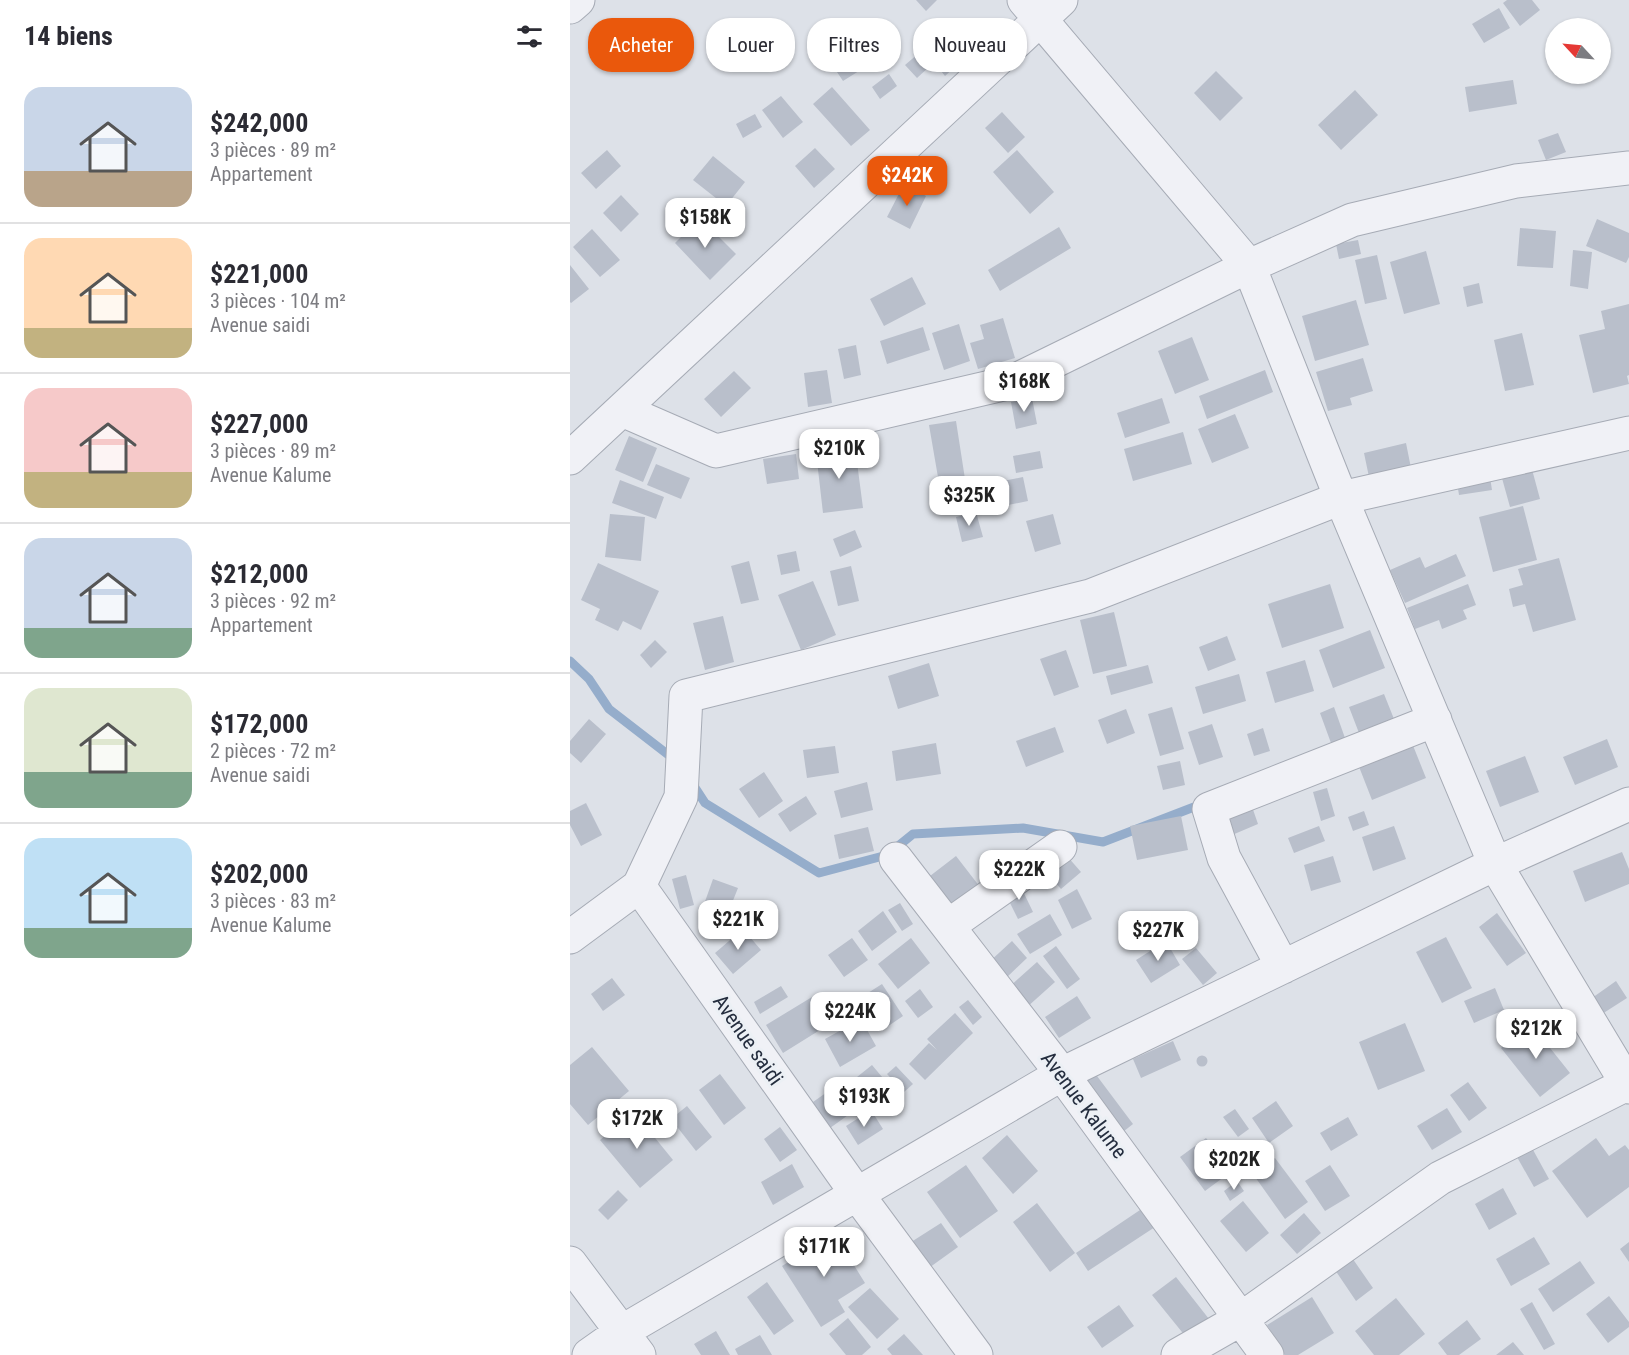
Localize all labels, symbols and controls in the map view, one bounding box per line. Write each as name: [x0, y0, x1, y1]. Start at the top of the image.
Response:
chip: Acheter: [588, 18, 694, 72]
chip: Louer: [706, 18, 795, 72]
chip: Filtres: [807, 18, 901, 72]
chip: Nouveau: [913, 18, 1027, 72]
north arrow: [1545, 18, 1611, 84]
map controls: [1545, 18, 1611, 84]
icon: filters: [513, 20, 546, 53]
text: 14 biens: [24, 21, 113, 51]
text: $242,000: [210, 108, 308, 138]
icon: home: [72, 111, 144, 183]
text: 3 pièces · 89 m²: [210, 138, 336, 162]
pin: $242K: [865, 156, 949, 207]
text: Appartement: [210, 162, 313, 186]
text: $242K: [881, 163, 933, 187]
pin: $158K: [663, 198, 747, 249]
text: $158K: [679, 205, 731, 229]
text: $221,000: [210, 259, 308, 289]
icon: home: [72, 262, 144, 334]
text: 3 pièces · 104 m²: [210, 289, 346, 313]
text: Avenue saidi: [210, 313, 310, 337]
pin: $168K: [982, 362, 1066, 413]
text: $168K: [998, 369, 1050, 393]
text: $227,000: [210, 409, 308, 439]
icon: home: [72, 412, 144, 484]
pin: $210K: [797, 429, 881, 480]
text: $210K: [813, 436, 865, 460]
text: 3 pièces · 89 m²: [210, 439, 336, 463]
text: Avenue Kalume: [210, 463, 331, 487]
pin: $325K: [927, 476, 1011, 527]
text: $325K: [943, 483, 995, 507]
text: $212,000: [210, 559, 308, 589]
icon: home: [72, 562, 144, 634]
text: 3 pièces · 92 m²: [210, 589, 336, 613]
text: Appartement: [210, 613, 313, 637]
text: $172,000: [210, 709, 308, 739]
icon: home: [72, 712, 144, 784]
text: 2 pièces · 72 m²: [210, 739, 336, 763]
text: Avenue saidi: [210, 763, 310, 787]
pin: $222K: [977, 850, 1061, 901]
text: $222K: [993, 857, 1045, 881]
text: $202,000: [210, 859, 308, 889]
icon: home: [72, 862, 144, 934]
text: 3 pièces · 83 m²: [210, 889, 336, 913]
pin: $221K: [696, 900, 780, 951]
text: $221K: [712, 907, 764, 931]
pin: $227K: [1116, 911, 1200, 962]
text: Avenue Kalume: [210, 913, 331, 937]
text: $227K: [1132, 918, 1184, 942]
street label: Avenue saidi: [708, 990, 788, 1090]
pin: $224K: [808, 992, 892, 1043]
text: $224K: [824, 999, 876, 1023]
pin: $212K: [1494, 1009, 1578, 1060]
text: $212K: [1510, 1016, 1562, 1040]
street label: Avenue Kalume: [1036, 1047, 1132, 1163]
pin: $193K: [822, 1077, 906, 1128]
text: $193K: [838, 1084, 890, 1108]
pin: $172K: [595, 1099, 679, 1150]
text: $172K: [611, 1106, 663, 1130]
pin: $202K: [1192, 1140, 1276, 1191]
text: $202K: [1208, 1147, 1260, 1171]
pin: $171K: [782, 1227, 866, 1278]
text: $171K: [798, 1234, 850, 1258]

